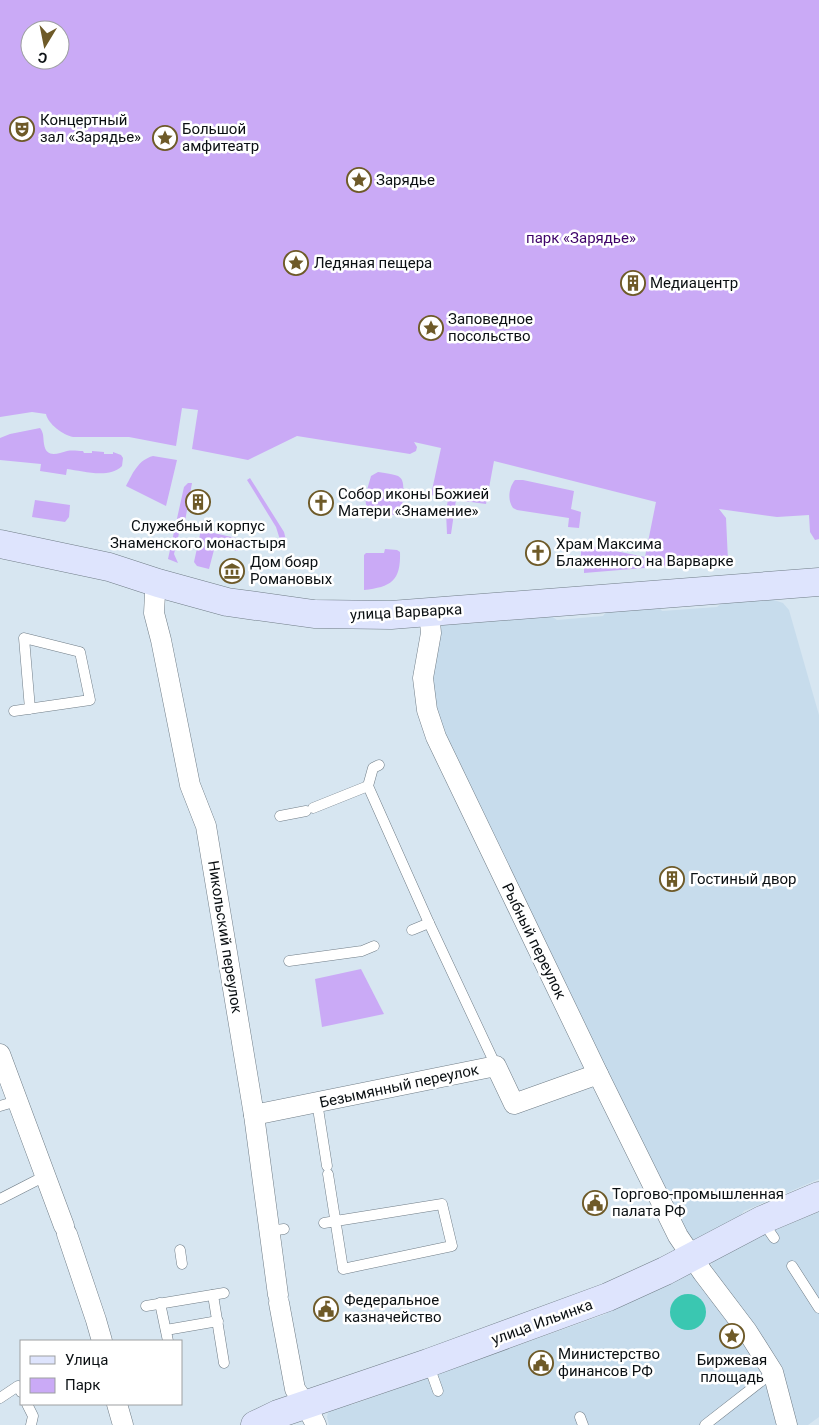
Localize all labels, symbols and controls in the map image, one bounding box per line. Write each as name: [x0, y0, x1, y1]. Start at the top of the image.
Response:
north arrow: [20, 20, 70, 70]
text: С: [37, 49, 49, 66]
place label: Концертный зал «Зарядье»: [40, 111, 141, 146]
theatre icon: Концертный зал «Зарядье»: [9, 116, 35, 142]
place label: Большой амфитеатр: [182, 120, 259, 155]
place icon: Большой амфитеатр: [152, 125, 178, 151]
place icon: Зарядье: [346, 167, 372, 193]
place label: Зарядье: [376, 171, 435, 189]
park label: парк «Зарядье»: [526, 229, 636, 247]
place icon: Ледяная пещера: [283, 250, 309, 276]
place label: Ледяная пещера: [314, 254, 432, 272]
building icon: Медиацентр: [620, 270, 646, 296]
place label: Медиацентр: [650, 274, 738, 292]
place label: Заповедное посольство: [448, 310, 533, 345]
place icon: Заповедное посольство: [418, 315, 444, 341]
place label: Собор иконы Божией Матери «Знамение»: [338, 485, 489, 520]
building icon: Служебный корпус Знаменского монастыря: [185, 489, 211, 515]
church icon: Собор иконы Божией Матери «Знамение»: [308, 490, 334, 516]
place label: Служебный корпус Знаменского монастыря: [110, 517, 286, 552]
place label: Храм Максима Блаженного на Варварке: [556, 535, 733, 570]
church icon: Храм Максима Блаженного на Варварке: [525, 540, 551, 566]
place label: Дом бояр Романовых: [250, 553, 333, 588]
museum icon: Дом бояр Романовых: [219, 558, 245, 584]
street label: улица Варварка: [349, 600, 463, 624]
street label: Никольский переулок: [204, 859, 246, 1015]
building icon: Гостиный двор: [659, 866, 685, 892]
place label: Гостиный двор: [690, 870, 797, 888]
street label: Рыбный переулок: [498, 880, 570, 1002]
street label: Безымянный переулок: [318, 1060, 480, 1112]
place label: Торгово-промышленная палата РФ: [612, 1185, 784, 1220]
public building icon: Торгово-промышленная палата РФ: [582, 1190, 608, 1216]
place label: Федеральное казначейство: [344, 1291, 442, 1326]
street label: улица Ильинка: [489, 1295, 595, 1349]
public building icon: Федеральное казначейство: [313, 1296, 339, 1322]
place icon: Биржевая площадь: [719, 1323, 745, 1349]
legend: [20, 1340, 182, 1405]
place label: Министерство финансов РФ: [558, 1345, 660, 1380]
public building icon: Министерство финансов РФ: [528, 1350, 554, 1376]
text: Улица: [65, 1351, 108, 1369]
place label: Биржевая площадь: [697, 1351, 767, 1386]
text: Парк: [65, 1376, 100, 1394]

